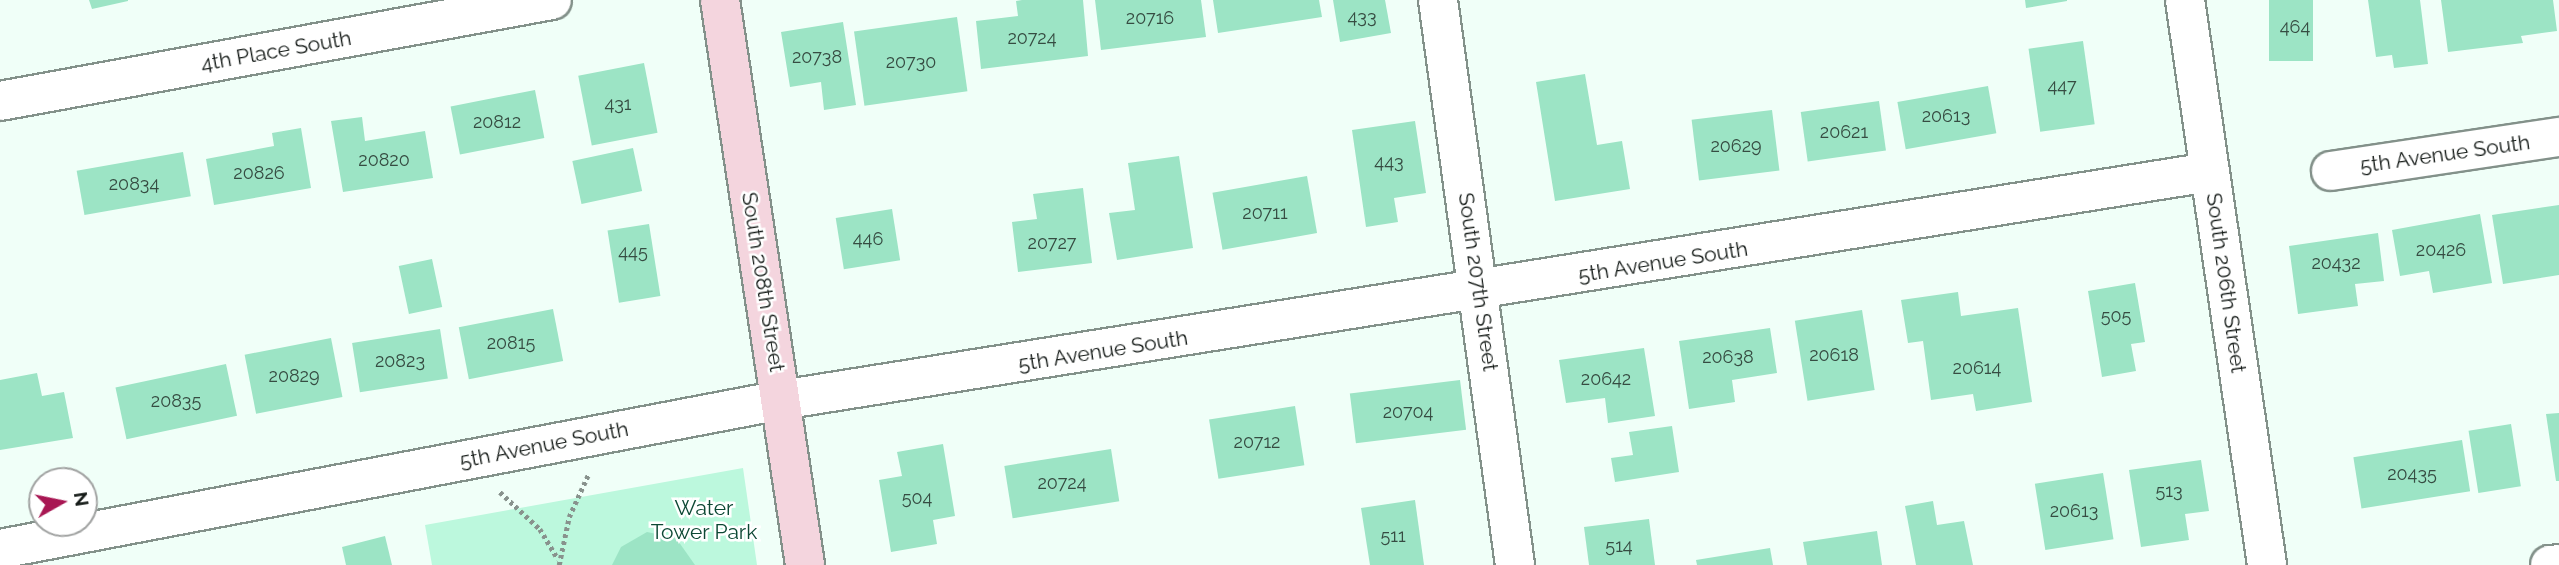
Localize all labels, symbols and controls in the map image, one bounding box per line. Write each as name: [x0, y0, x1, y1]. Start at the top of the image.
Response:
house number: 433: [1347, 6, 1377, 28]
house number: 20716: [1126, 7, 1174, 29]
house number: 464: [2280, 16, 2310, 38]
street label: 4th Place South: [199, 25, 353, 77]
house number: 20724: [1007, 27, 1057, 49]
house number: 20738: [792, 46, 842, 68]
house number: 20730: [886, 51, 936, 73]
house number: 447: [2047, 75, 2077, 97]
house number: 431: [604, 93, 632, 115]
house number: 20613: [1922, 105, 1970, 127]
house number: 20812: [473, 111, 521, 133]
house number: 20621: [1820, 121, 1868, 143]
street label: 5th Avenue South: [2358, 130, 2532, 178]
house number: 20629: [1710, 135, 1762, 157]
house number: 20820: [358, 149, 410, 171]
house number: 443: [1374, 151, 1404, 173]
house number: 20826: [233, 162, 285, 184]
house number: 20834: [109, 173, 159, 195]
street label: South 208th Street: [736, 190, 790, 374]
street label: South 207th Street: [1453, 191, 1503, 373]
street label: South 206th Street: [2201, 191, 2251, 375]
house number: 20711: [1242, 202, 1288, 224]
house number: 446: [853, 228, 883, 250]
house number: 20727: [1028, 232, 1076, 254]
street label: 5th Avenue South: [1576, 236, 1750, 288]
house number: 20426: [2416, 239, 2466, 261]
house number: 445: [618, 241, 648, 263]
house number: 20432: [2311, 252, 2361, 274]
house number: 505: [2101, 305, 2131, 327]
street label: 5th Avenue South: [1016, 325, 1190, 377]
house number: 20815: [487, 332, 535, 354]
house number: 20618: [1809, 344, 1859, 366]
house number: 20638: [1702, 346, 1754, 368]
house number: 20823: [375, 350, 425, 372]
house number: 20614: [1953, 357, 2001, 379]
house number: 20829: [269, 365, 319, 387]
house number: 20642: [1581, 368, 1631, 390]
house number: 20835: [151, 390, 201, 412]
house number: 20704: [1383, 401, 1433, 423]
street label: 5th Avenue South: [457, 416, 631, 474]
house number: 20712: [1234, 431, 1280, 453]
house number: 20435: [2387, 463, 2437, 485]
north arrow: [28, 467, 98, 537]
house number: 20724: [1037, 472, 1087, 494]
house number: 513: [2155, 480, 2183, 502]
house number: 504: [902, 487, 932, 509]
text: N: [70, 490, 94, 508]
park label: Water Tower Park: [650, 495, 758, 545]
house number: 20613: [2050, 500, 2098, 522]
house number: 511: [1380, 525, 1406, 547]
house number: 514: [1605, 535, 1633, 557]

